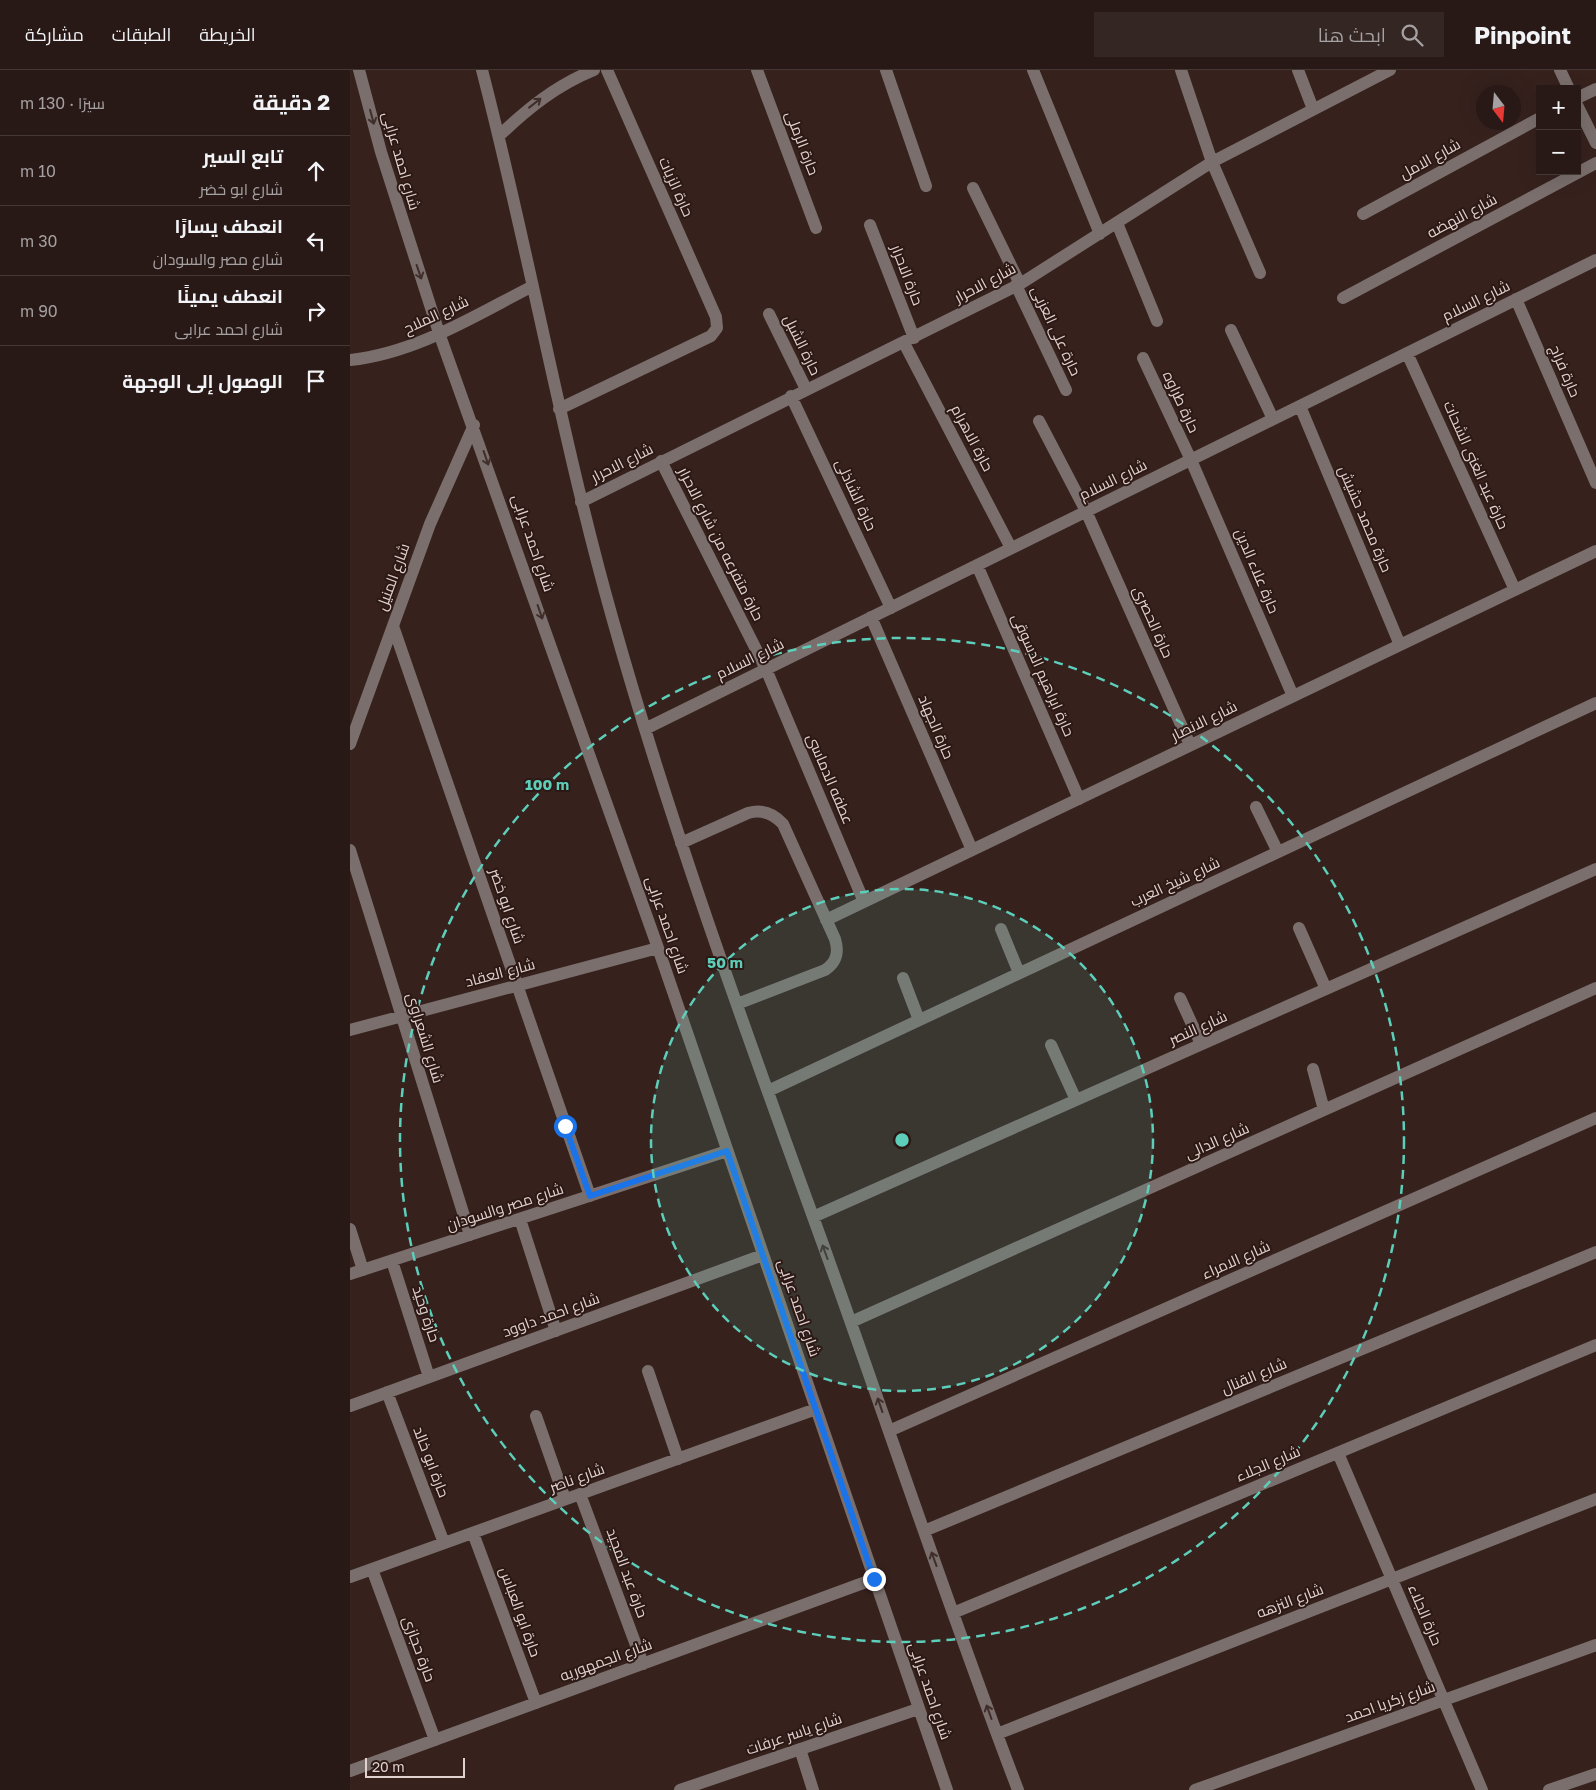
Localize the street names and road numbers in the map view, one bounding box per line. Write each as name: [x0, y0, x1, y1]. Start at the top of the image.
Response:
street label: حارة الرملى: [781, 108, 823, 178]
street label: شارع احمد عرابى: [376, 109, 425, 213]
street label: شارع الامل: [1396, 134, 1464, 185]
street label: حارة الزيات: [655, 154, 698, 220]
street label: شارع النهضه: [1423, 189, 1501, 244]
street label: حارة الاحرار: [887, 241, 928, 308]
street label: شارع الاحرار: [950, 258, 1020, 309]
street label: شارع السلام: [1439, 276, 1514, 327]
street label: حارة على العزبى: [1026, 283, 1086, 379]
street label: شارع الملاح: [400, 291, 472, 340]
street label: حارة الشبل: [779, 311, 825, 379]
street label: حارة فراج: [1544, 342, 1585, 401]
street label: حارة طراوه: [1159, 368, 1204, 436]
street label: حارة عبد الغنى الشحات: [1439, 398, 1513, 532]
street label: حارة الاهرام: [946, 401, 998, 475]
street label: شارع الاحرار: [587, 439, 657, 489]
street label: شارع السلام: [1076, 455, 1151, 506]
street label: حارة الشاذلى: [831, 456, 881, 534]
street label: حارة متفرعه من شارع الاحرار: [672, 463, 768, 625]
street label: حارة محمد حشيش: [1333, 463, 1397, 575]
street label: شارع احمد عرابى: [506, 492, 559, 595]
street label: حارة علاء الدين: [1230, 525, 1284, 617]
street label: شارع المنيل: [372, 540, 415, 614]
street label: حارة الحصرى: [1128, 583, 1178, 661]
street label: حارة ابراهيم الدسوقى: [1007, 610, 1079, 740]
street label: شارع السلام: [713, 634, 788, 685]
street label: حارة الجهاد: [914, 692, 958, 762]
street label: شارع الانصار: [1167, 696, 1241, 747]
street label: عطفه الدماسى: [802, 731, 858, 827]
street label: شارع شيخ العرب: [1127, 852, 1224, 912]
street label: شارع ابو خضر: [484, 865, 529, 947]
street label: شارع احمد عرابى: [640, 874, 693, 977]
street label: شارع العقاد: [463, 954, 538, 993]
street label: شارع الشعراوى: [401, 990, 448, 1086]
street label: شارع النصر: [1165, 1006, 1231, 1051]
street label: شارع الدالى: [1182, 1118, 1253, 1165]
street label: شارع مصر والسودان: [444, 1179, 566, 1236]
street label: شارع الامراء: [1199, 1236, 1274, 1285]
street label: شارع احمد عرابى: [772, 1257, 825, 1360]
street label: حارة وحيد: [408, 1283, 444, 1344]
street label: شارع احمد داوود: [500, 1288, 603, 1343]
street label: شارع القنال: [1218, 1353, 1290, 1400]
street label: حارة ابو خالد: [409, 1424, 454, 1500]
street label: شارع الجلاء: [1233, 1441, 1304, 1487]
street label: شارع ناصر: [546, 1459, 608, 1499]
street label: حارة عبد المجيد: [602, 1525, 652, 1620]
street label: حارة ابو العباس: [494, 1564, 546, 1660]
street label: شارع النزهه: [1254, 1579, 1327, 1624]
street label: حارة الجلاء: [1404, 1581, 1447, 1648]
street label: حارة حجازى: [398, 1613, 440, 1685]
street label: شارع الجمهوريه: [557, 1634, 655, 1687]
street label: شارع احمد عرابى: [903, 1640, 956, 1743]
street label: شارع زكريا احمد: [1342, 1676, 1438, 1729]
street label: شارع ياسر عرفات: [743, 1708, 845, 1761]

